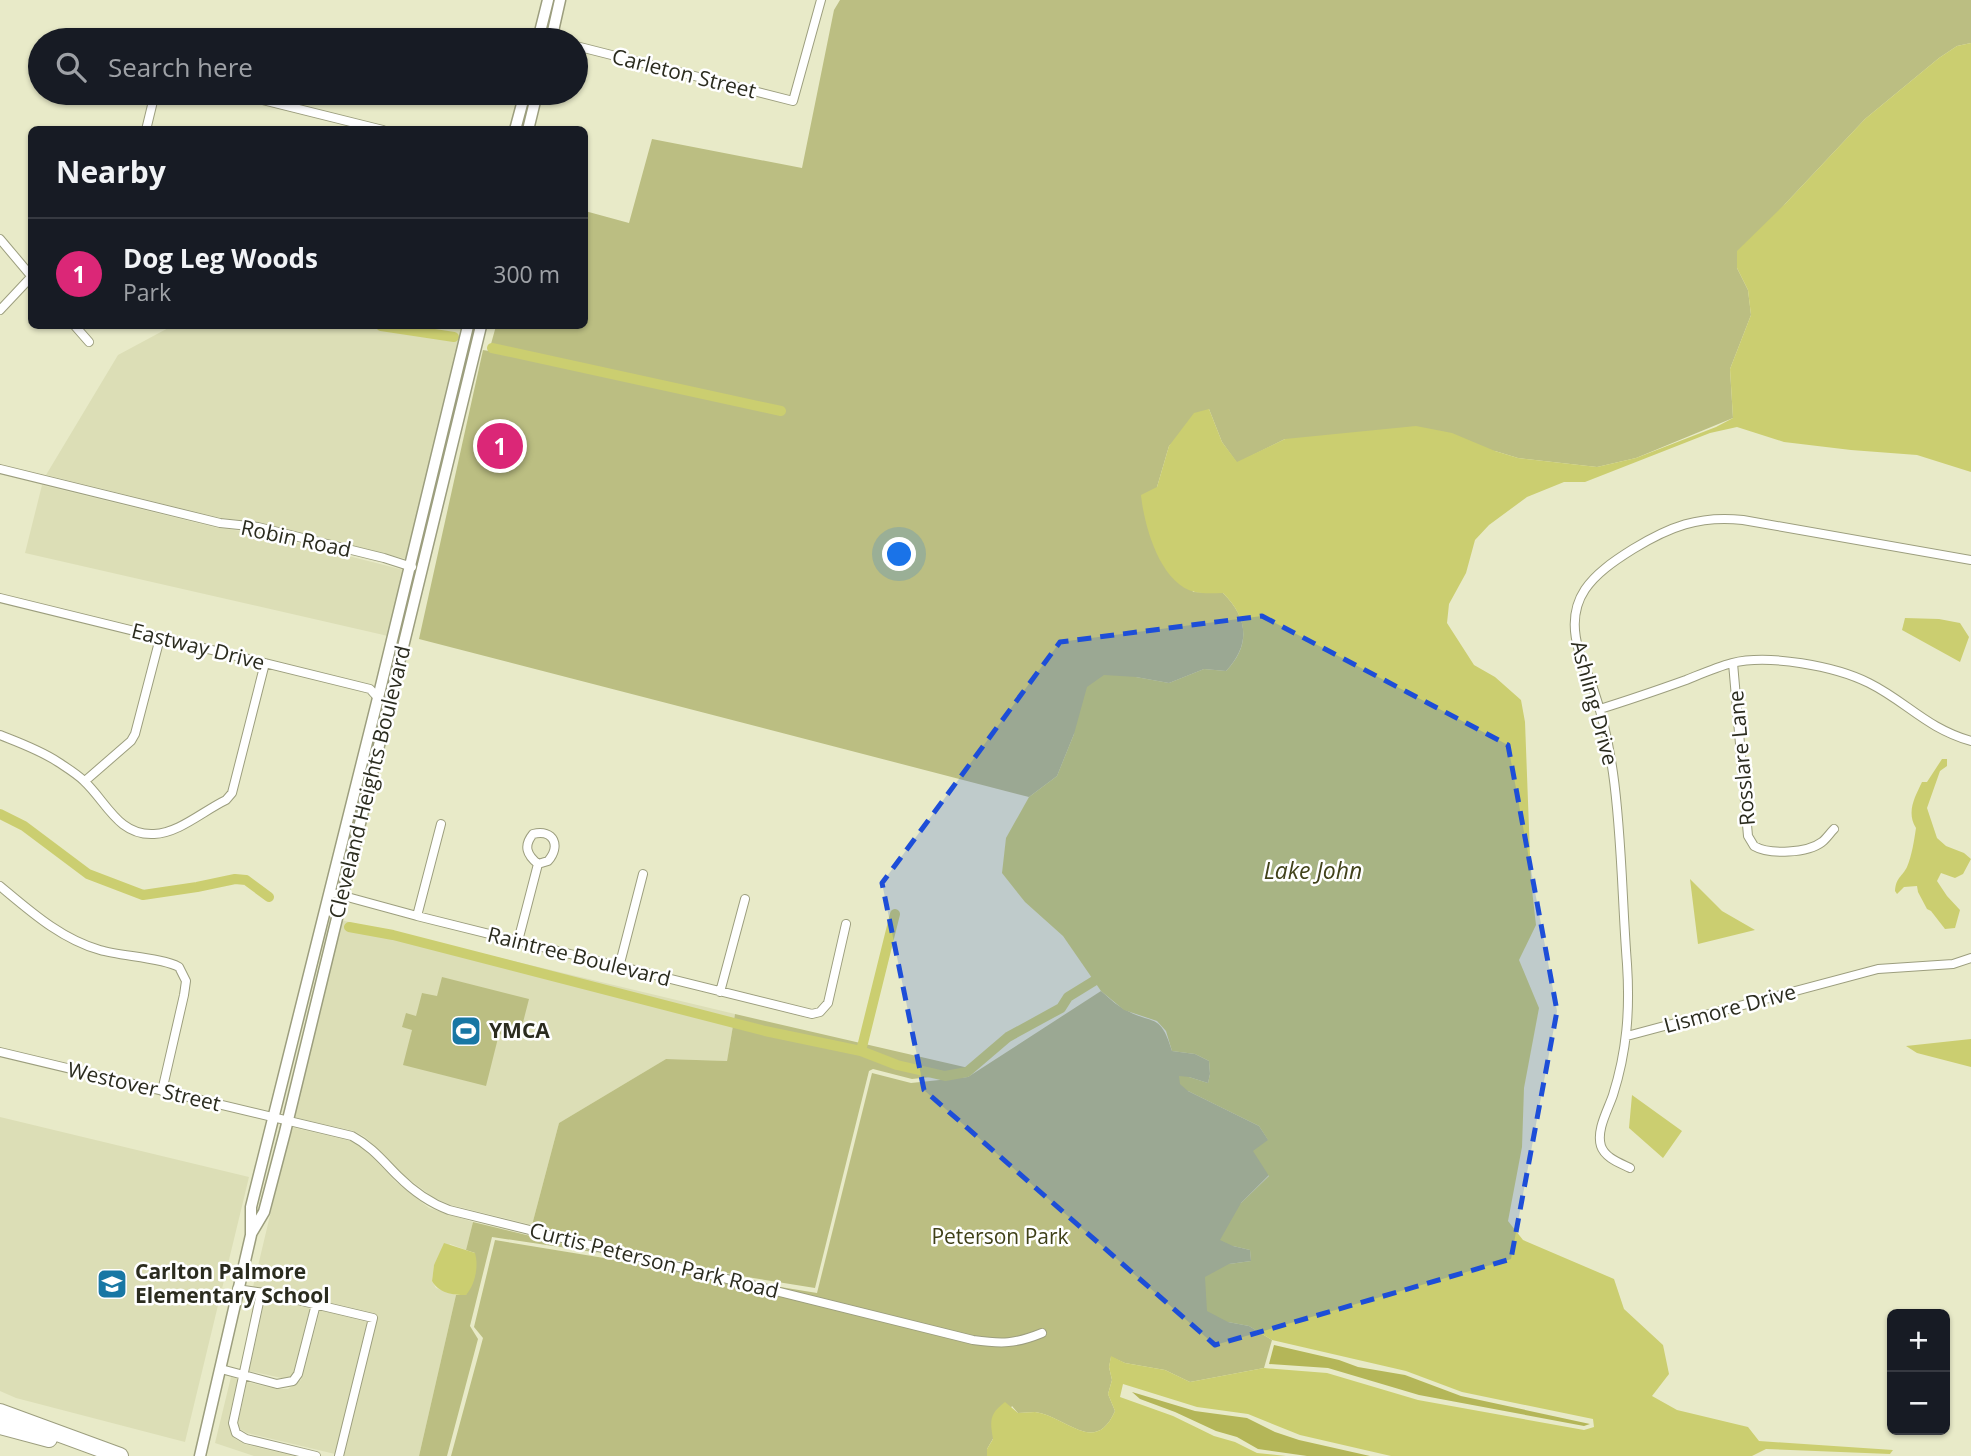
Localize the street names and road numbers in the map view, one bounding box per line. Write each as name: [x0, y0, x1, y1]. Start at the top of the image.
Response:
street label: Carleton Street: [609, 42, 759, 104]
street label: Robin Road: [238, 513, 354, 563]
street label: Eastway Drive: [129, 616, 268, 676]
street label: Ashling Drive: [1565, 637, 1625, 768]
street label: Cleveland Heights Boulevard: [322, 642, 417, 921]
street label: Rosslare Lane: [1721, 689, 1761, 827]
street label: Raintree Boulevard: [485, 920, 674, 992]
street label: Lismore Drive: [1661, 977, 1799, 1039]
street label: Westover Street: [65, 1055, 224, 1117]
street label: Curtis Peterson Park Road: [527, 1216, 782, 1305]

